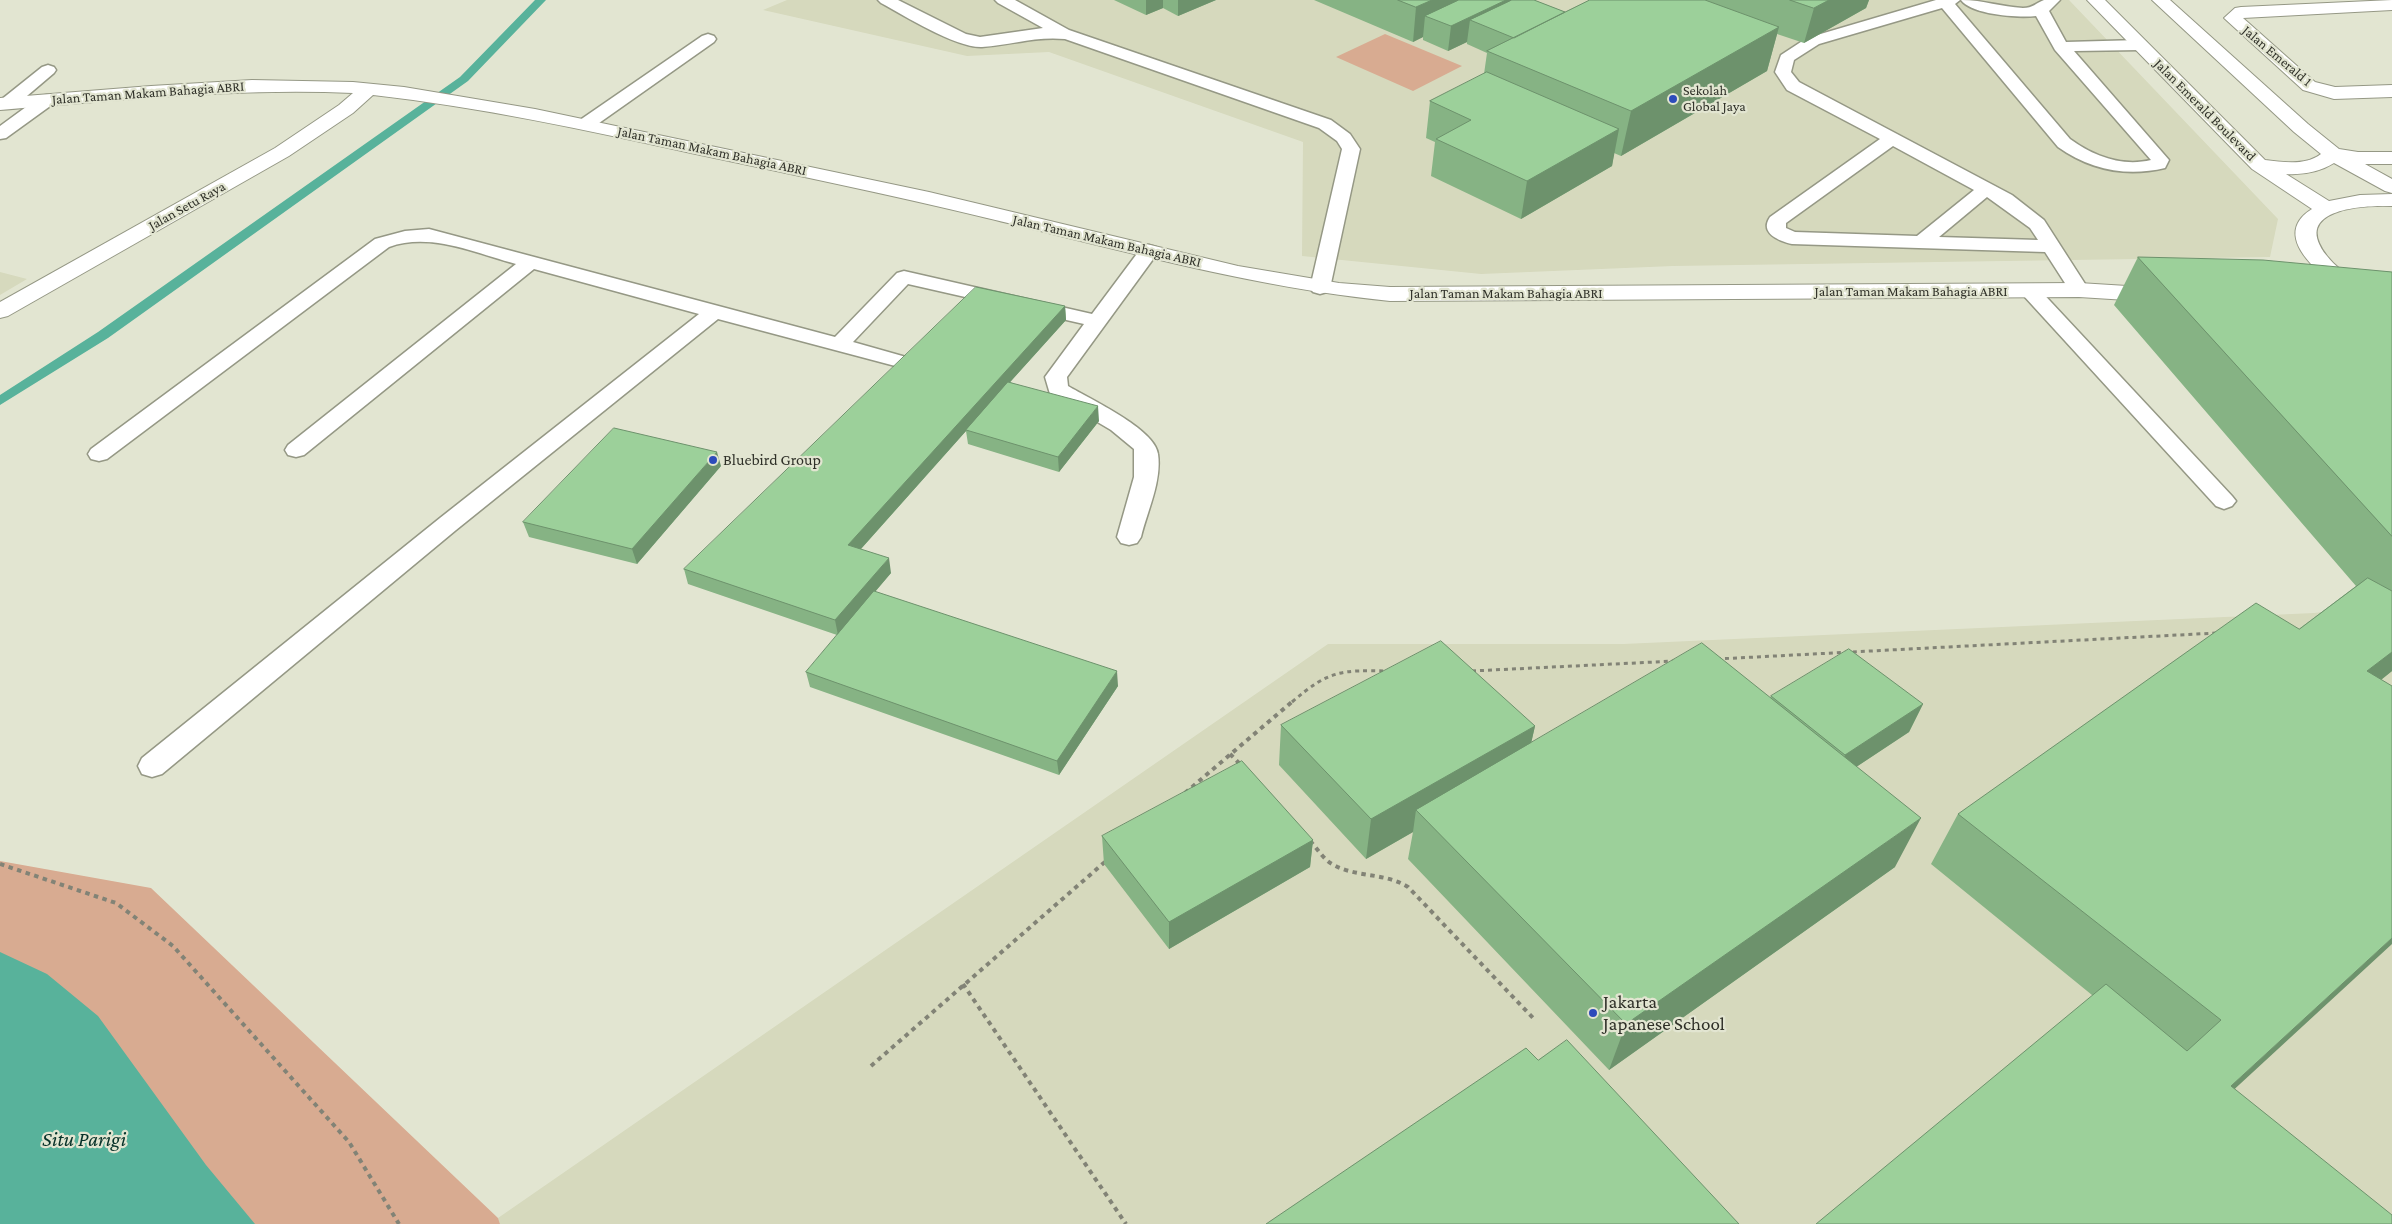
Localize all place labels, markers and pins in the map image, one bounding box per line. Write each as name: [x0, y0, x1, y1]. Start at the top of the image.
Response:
place label: Sekolah Global Jaya: [1683, 83, 1746, 115]
marker: Sekolah Global Jaya: [1667, 93, 1679, 105]
place label: Bluebird Group: [723, 450, 821, 470]
marker: Bluebird Group: [707, 454, 719, 466]
place label: Jakarta Japanese School: [1603, 991, 1725, 1035]
marker: Jakarta Japanese School: [1587, 1007, 1599, 1019]

